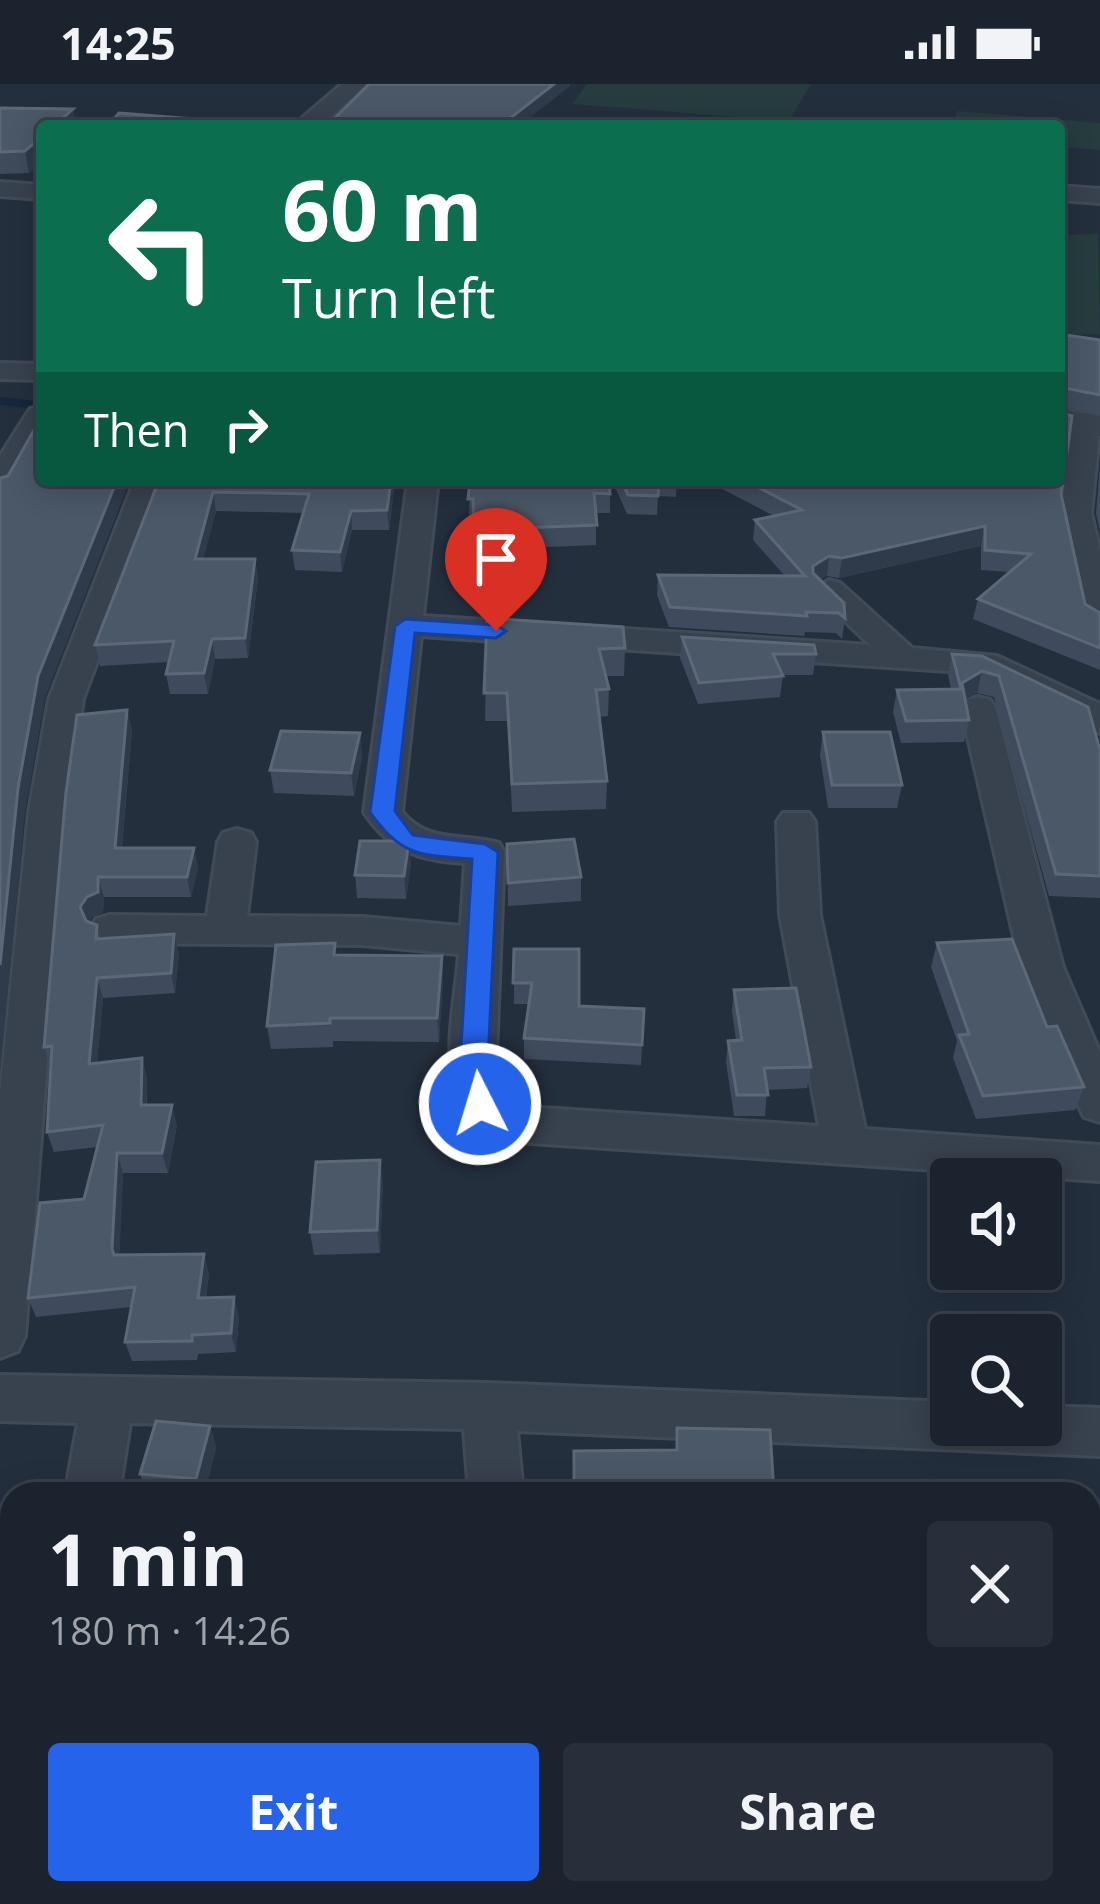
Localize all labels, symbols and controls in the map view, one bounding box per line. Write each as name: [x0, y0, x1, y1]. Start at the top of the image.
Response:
text: 14:25: [60, 12, 176, 73]
text: 60 m: [282, 151, 482, 266]
icon: left: [84, 168, 240, 324]
text: Turn left: [282, 260, 495, 334]
icon: right: [213, 396, 279, 462]
text: Then: [84, 399, 189, 460]
pin: [445, 508, 547, 631]
icon: arrive: [463, 526, 529, 592]
position arrow: [417, 1041, 543, 1167]
map controls: [930, 1158, 1062, 1446]
button: sound: [930, 1158, 1062, 1290]
button: search: [930, 1314, 1062, 1446]
text: 1 min: [48, 1509, 248, 1607]
button: close: [927, 1521, 1053, 1647]
text: 180 m · 14:26: [48, 1603, 291, 1656]
button: Exit: [48, 1743, 539, 1881]
button: Share: [563, 1743, 1053, 1881]

